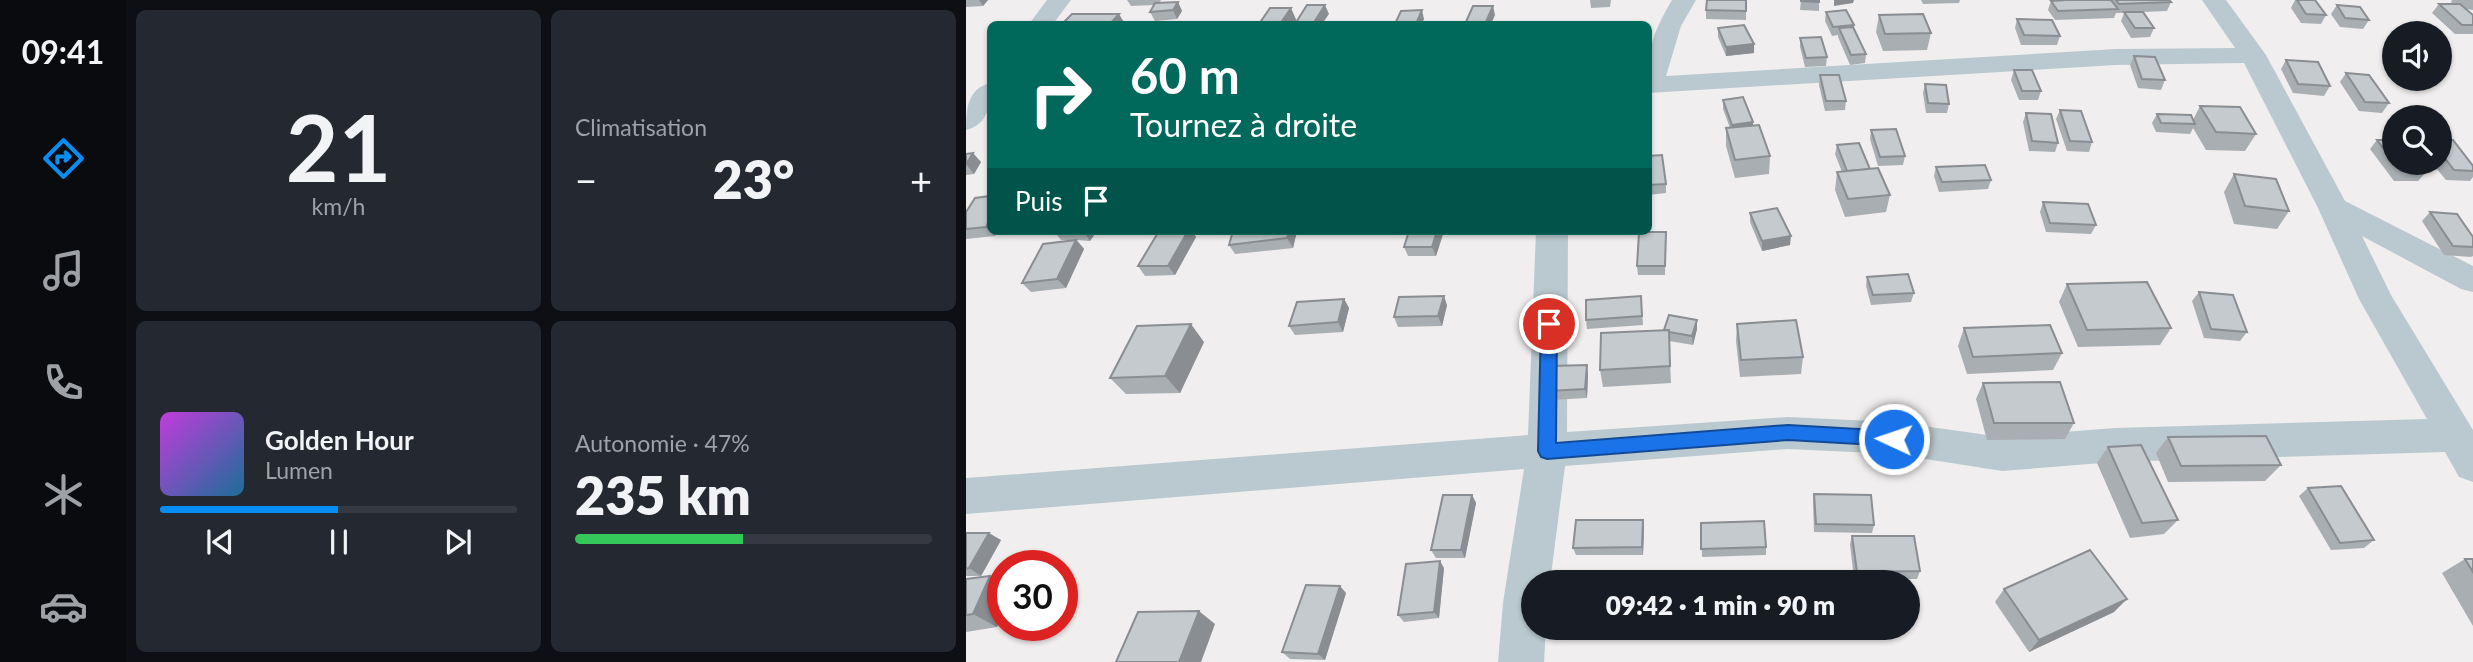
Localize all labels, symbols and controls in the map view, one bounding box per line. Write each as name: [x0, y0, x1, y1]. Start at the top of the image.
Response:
map controls: [2382, 21, 2452, 175]
button: sound: [2382, 21, 2452, 91]
text: 09:41: [22, 32, 104, 71]
text: 60 m: [1130, 46, 1240, 104]
icon: right: [1015, 49, 1106, 140]
text: 21: [286, 92, 391, 201]
text: Tournez à droite: [1130, 105, 1357, 144]
button: search: [2382, 105, 2452, 175]
text: Climatisation: [575, 113, 707, 141]
icon: directions: [39, 134, 88, 183]
text: 23°: [713, 148, 794, 210]
text: −: [575, 157, 597, 203]
text: +: [910, 157, 932, 203]
icon: arrive: [1077, 182, 1115, 220]
text: Puis: [1015, 185, 1063, 217]
text: km/h: [312, 192, 365, 220]
icon: music: [39, 246, 88, 295]
pin: [1519, 294, 1579, 354]
icon: arrive: [1530, 305, 1568, 343]
icon: phone: [39, 358, 88, 407]
position arrow: [1857, 402, 1931, 476]
text: Golden Hour: [265, 424, 414, 456]
text: Autonomie · 47%: [575, 429, 750, 457]
text: Lumen: [265, 456, 333, 484]
text: 235 km: [575, 464, 751, 526]
icon: climate: [39, 470, 88, 519]
icon: previous: [201, 523, 239, 561]
icon: pause: [320, 523, 358, 561]
icon: next: [439, 523, 477, 561]
speed limit sign: 30: [987, 550, 1078, 641]
icon: car: [39, 582, 88, 631]
text: 09:42 · 1 min · 90 m: [1606, 589, 1835, 621]

